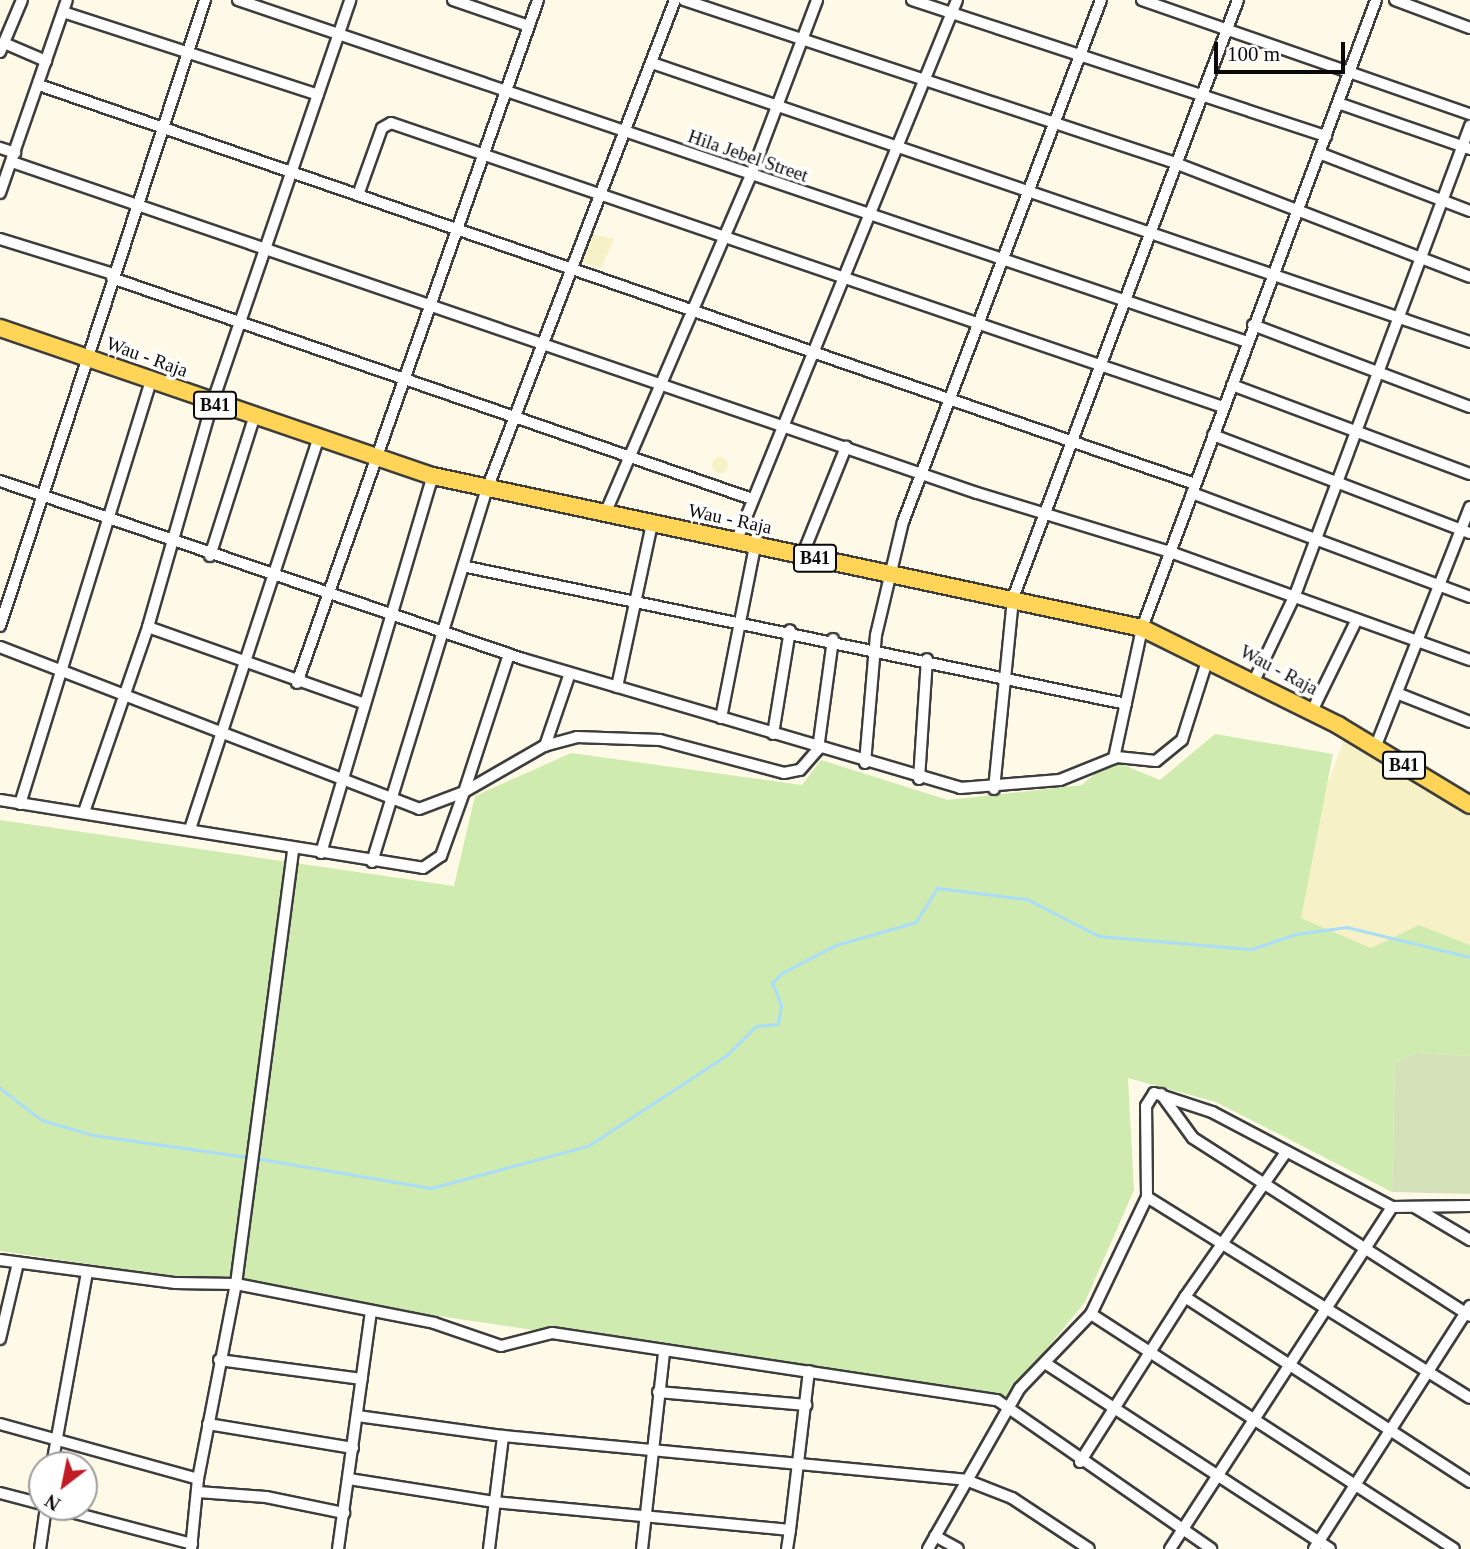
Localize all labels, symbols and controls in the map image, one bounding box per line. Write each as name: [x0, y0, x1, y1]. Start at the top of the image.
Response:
scale bar: [1218, 28, 1349, 72]
text: 100 m: [1227, 42, 1280, 66]
street label: Hila Jebel Street: [685, 125, 811, 187]
street label: Wau - Raja: [103, 332, 191, 382]
road number: B41: [192, 390, 238, 419]
street label: Wau - Raja: [686, 499, 774, 539]
road number: B41: [792, 544, 838, 572]
street label: Wau - Raja: [1236, 640, 1322, 700]
road number: B41: [1381, 750, 1427, 780]
north arrow: [28, 1451, 98, 1521]
text: N: [41, 1490, 64, 1515]

